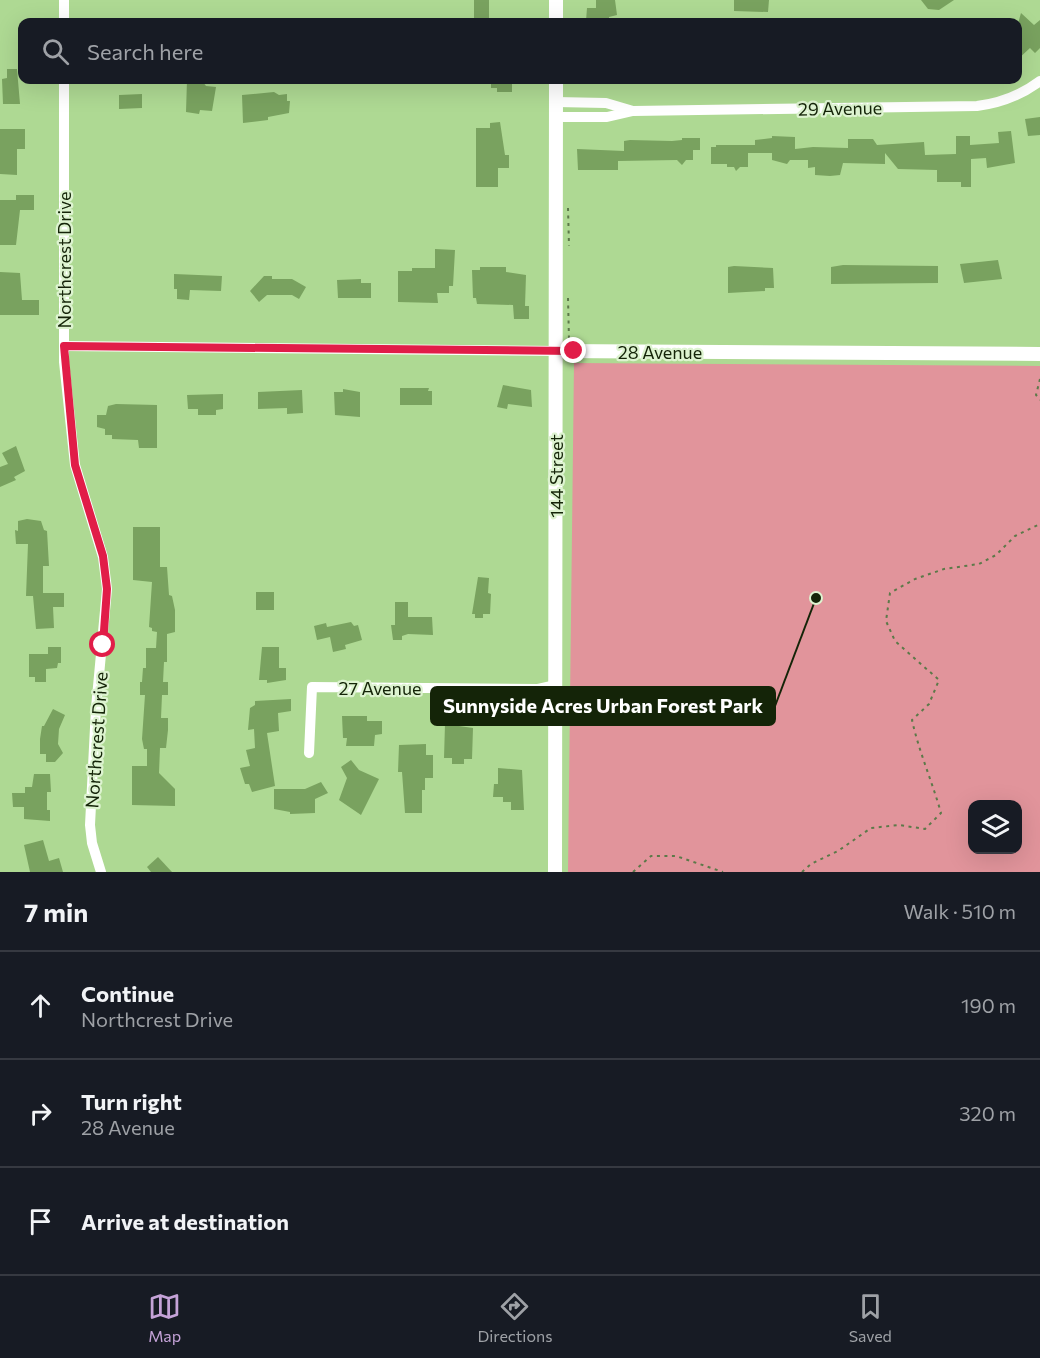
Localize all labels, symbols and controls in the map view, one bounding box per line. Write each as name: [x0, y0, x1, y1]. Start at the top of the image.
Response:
search box: [18, 18, 1022, 84]
icon: search: [39, 35, 72, 68]
text: Search here: [87, 38, 203, 65]
street label: 29 Avenue: [798, 96, 882, 120]
street label: Northcrest Drive: [53, 192, 75, 328]
route end: [560, 337, 586, 363]
street label: 28 Avenue: [618, 341, 702, 363]
street label: 144 Street: [545, 434, 567, 518]
route start: [89, 631, 115, 657]
street label: Northcrest Drive: [80, 671, 112, 809]
street label: 27 Avenue: [339, 677, 421, 699]
callout: Sunnyside Acres Urban Forest Park: [431, 687, 775, 725]
text: Sunnyside Acres Urban Forest Park: [443, 693, 764, 717]
map controls: [968, 800, 1022, 854]
button: layers: [968, 800, 1022, 854]
text: 7 min: [24, 896, 88, 927]
text: Walk · 510 m: [904, 899, 1016, 923]
text: Continue: [81, 980, 174, 1007]
icon: ahead: [24, 989, 57, 1022]
text: 190 m: [961, 993, 1016, 1017]
text: Northcrest Drive: [81, 1007, 233, 1031]
text: Turn right: [81, 1088, 182, 1115]
icon: right: [24, 1097, 57, 1130]
text: 320 m: [959, 1101, 1016, 1125]
text: 28 Avenue: [81, 1115, 175, 1139]
icon: arrive: [24, 1205, 57, 1238]
text: Arrive at destination: [81, 1208, 289, 1235]
tab: Map: [148, 1290, 181, 1345]
tab: Directions: [477, 1290, 552, 1345]
tab: Saved: [849, 1290, 892, 1345]

